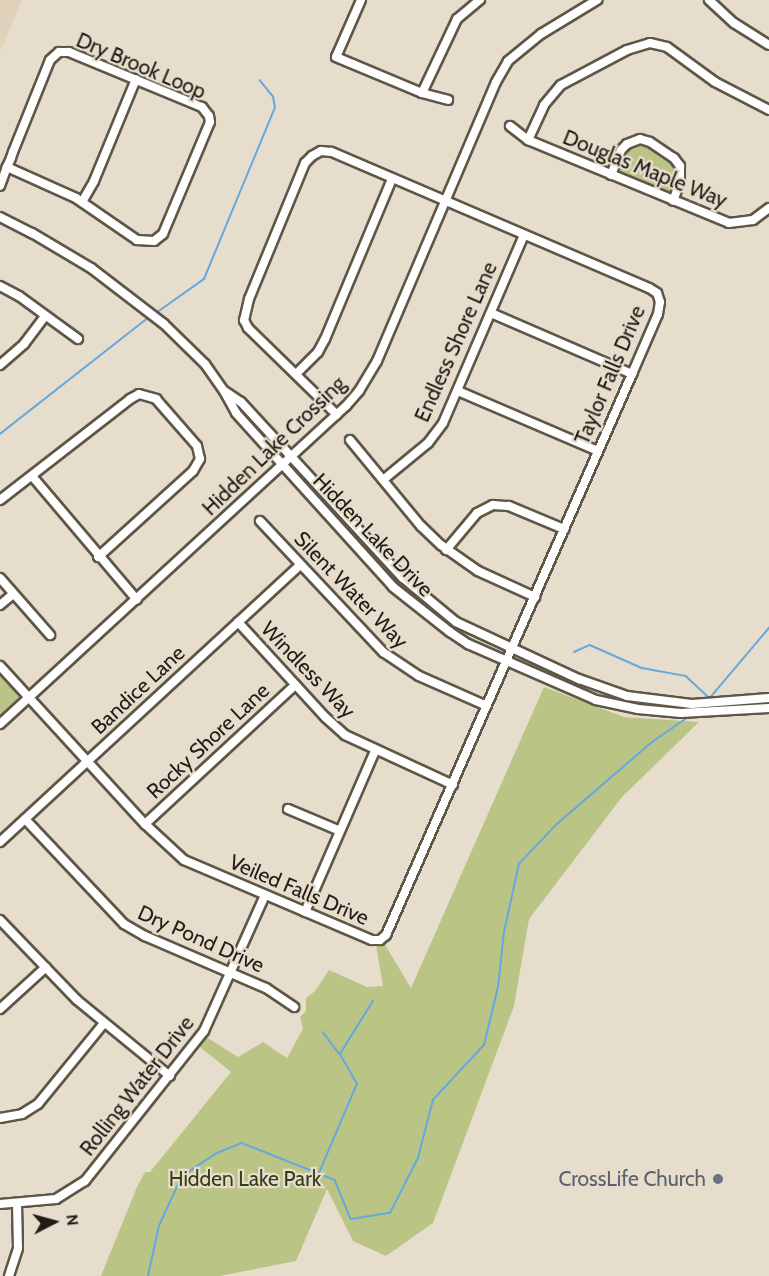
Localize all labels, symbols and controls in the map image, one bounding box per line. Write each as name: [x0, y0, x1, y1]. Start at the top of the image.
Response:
street label: Dry Brook Loop: [72, 27, 210, 105]
street label: Douglas Maple Way: [559, 125, 731, 213]
street label: Endless Shore Lane: [409, 258, 503, 426]
street label: Taylor Falls Drive: [569, 302, 651, 448]
street label: Hidden Lake Crossing: [197, 371, 351, 521]
street label: Hidden Lake Drive: [308, 468, 438, 602]
street label: Silent Water Way: [289, 526, 413, 654]
street label: Windless Way: [256, 616, 360, 724]
street label: Bandice Lane: [86, 640, 190, 740]
street label: Rocky Shore Lane: [142, 678, 274, 804]
street label: Veiled Falls Drive: [225, 849, 373, 931]
street label: Dry Pond Drive: [134, 900, 268, 978]
street label: Rolling Water Drive: [75, 1011, 199, 1161]
park label: Hidden Lake Park: [169, 1166, 321, 1192]
place label: CrossLife Church: [558, 1166, 706, 1192]
marker: CrossLife Church: [711, 1172, 725, 1186]
north arrow: [24, 1192, 84, 1252]
text: N: [62, 1213, 82, 1227]

